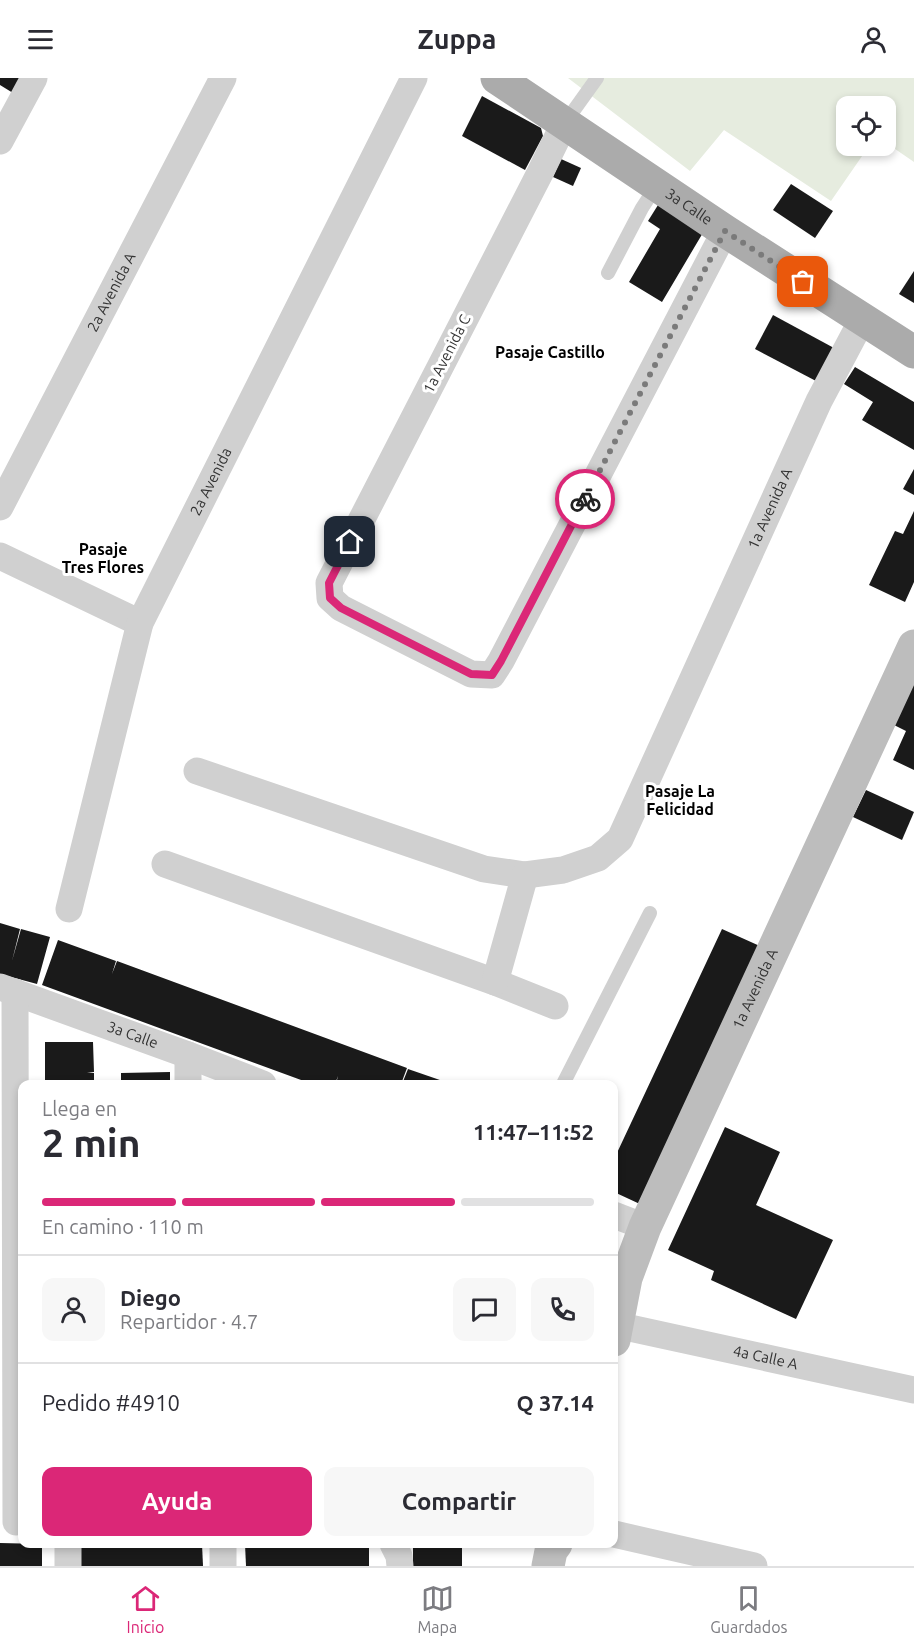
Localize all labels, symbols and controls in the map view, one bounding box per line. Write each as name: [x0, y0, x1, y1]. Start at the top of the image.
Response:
icon: menu: [24, 23, 57, 56]
icon: person: [857, 23, 890, 56]
text: Zuppa: [418, 24, 496, 54]
map controls: [836, 96, 896, 156]
button: locate: [836, 96, 896, 156]
street label: 3a Calle: [662, 185, 716, 228]
street label: 2a Avenida A: [84, 249, 139, 334]
pin: [777, 256, 828, 307]
icon: bag: [786, 265, 819, 298]
street label: 1a Avenida C: [419, 312, 474, 396]
district label: Pasaje Castillo: [495, 343, 605, 361]
street label: 2a Avenida: [187, 445, 235, 518]
street label: 1a Avenida A: [744, 465, 795, 551]
courier: [555, 469, 615, 529]
icon: bike: [569, 483, 602, 516]
pin: [324, 516, 375, 567]
icon: home: [333, 525, 366, 558]
district label: Pasaje Tres Flores: [62, 540, 144, 576]
district label: Pasaje La Felicidad: [645, 782, 715, 818]
street label: 1a Avenida A: [729, 946, 781, 1032]
street label: 3a Calle: [105, 1018, 160, 1051]
text: Llega en: [42, 1097, 117, 1120]
text: 11:47–11:52: [473, 1119, 594, 1144]
text: 2 min: [42, 1121, 141, 1164]
text: En camino · 110 m: [42, 1215, 204, 1238]
button: person: [42, 1278, 105, 1341]
button: chat: [453, 1278, 516, 1341]
button: phone: [531, 1278, 594, 1341]
text: Diego: [120, 1285, 181, 1310]
text: Repartidor · 4.7: [120, 1310, 258, 1333]
street label: 4a Calle A: [732, 1342, 800, 1372]
text: Pedido #4910: [42, 1390, 180, 1415]
text: Q 37.14: [516, 1390, 594, 1415]
button: Ayuda: [42, 1467, 312, 1536]
button: Compartir: [324, 1467, 594, 1536]
tab: Inicio: [127, 1582, 164, 1636]
tab: Mapa: [417, 1582, 457, 1636]
tab: Guardados: [710, 1582, 787, 1636]

